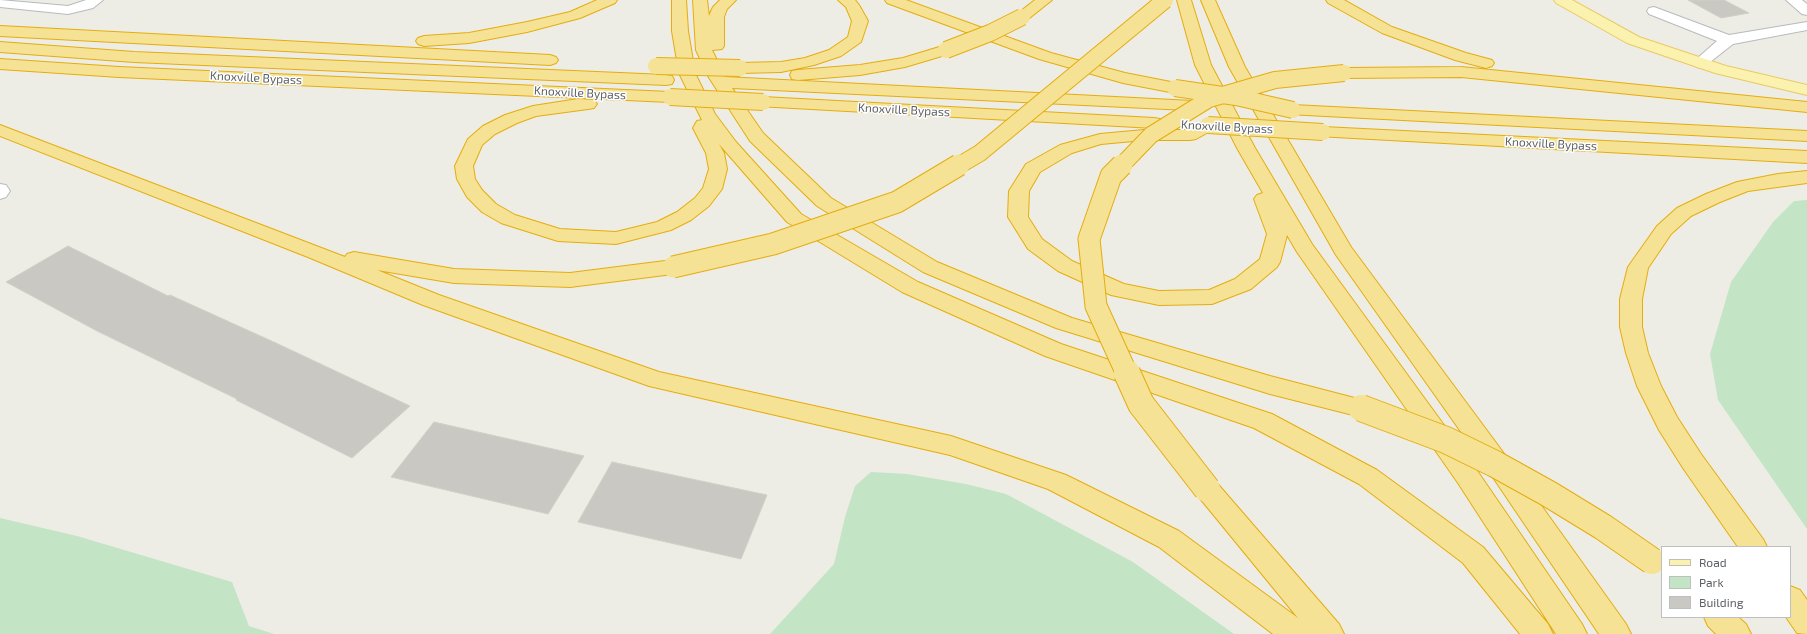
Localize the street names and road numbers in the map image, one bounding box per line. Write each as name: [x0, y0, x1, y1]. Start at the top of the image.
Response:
street label: Knoxville Bypass: [210, 68, 302, 88]
street label: Knoxville Bypass: [534, 83, 626, 103]
street label: Knoxville Bypass: [858, 100, 950, 120]
street label: Knoxville Bypass: [1181, 117, 1273, 137]
street label: Knoxville Bypass: [1505, 134, 1597, 154]

